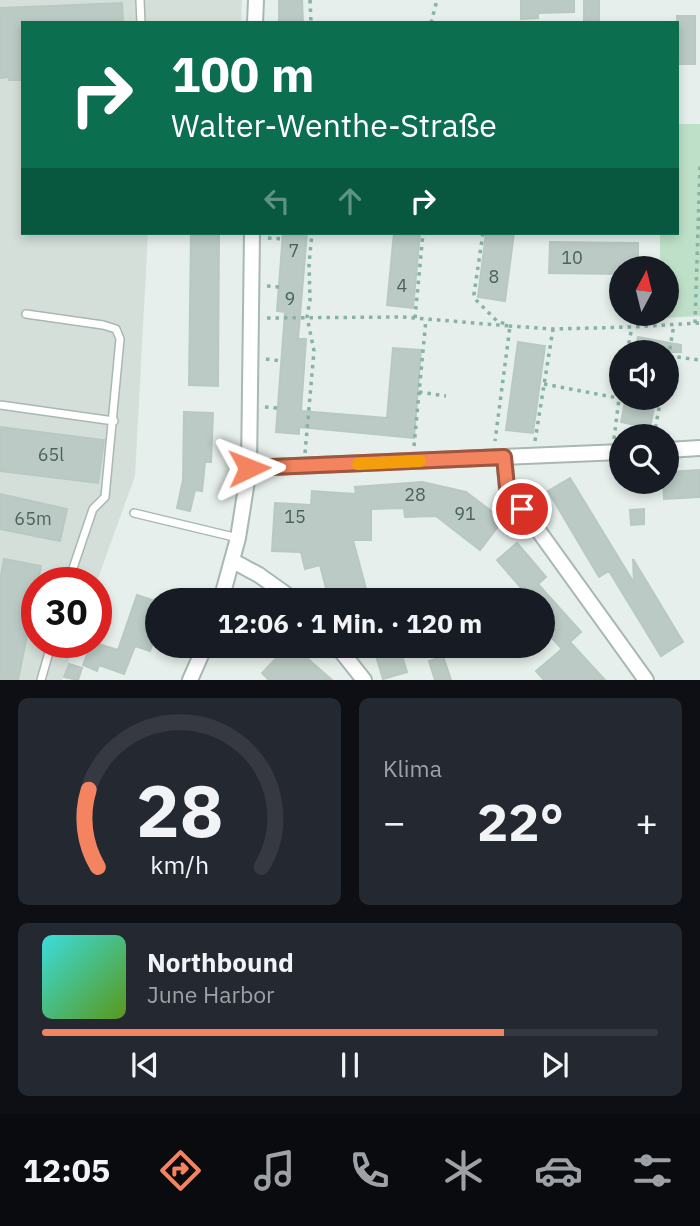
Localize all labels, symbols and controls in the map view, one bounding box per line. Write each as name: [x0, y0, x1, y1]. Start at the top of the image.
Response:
text: 100 m: [171, 42, 315, 105]
icon: right: [56, 49, 147, 140]
text: Walter-Wenthe-Straße: [171, 104, 497, 146]
icon: left: [258, 182, 296, 220]
icon: ahead: [331, 182, 369, 220]
icon: right: [404, 182, 442, 220]
house number: 7: [289, 239, 299, 262]
house number: 10: [561, 246, 583, 269]
north arrow: [609, 256, 679, 326]
map controls: [609, 256, 679, 494]
house number: 8: [489, 265, 499, 288]
house number: 4: [397, 274, 408, 297]
house number: 9: [285, 287, 295, 310]
button: sound: [609, 340, 679, 410]
button: search: [609, 424, 679, 494]
position arrow: [212, 431, 286, 505]
house number: 65l: [38, 443, 64, 466]
pin: [492, 479, 552, 539]
house number: 28: [404, 483, 426, 506]
icon: arrive: [503, 490, 541, 528]
house number: 91: [454, 502, 476, 525]
house number: 15: [284, 505, 306, 528]
house number: 65m: [14, 507, 52, 530]
speed limit sign: 30: [21, 567, 112, 658]
text: 12:06 · 1 Min. · 120 m: [218, 606, 482, 640]
text: Klima: [383, 753, 442, 783]
text: 28: [136, 763, 223, 858]
text: 22°: [477, 788, 564, 855]
text: −: [383, 797, 406, 846]
text: +: [635, 797, 658, 846]
text: km/h: [150, 848, 209, 881]
text: Northbound: [147, 945, 294, 979]
text: June Harbor: [147, 979, 275, 1009]
icon: previous: [126, 1046, 164, 1084]
icon: pause: [331, 1046, 369, 1084]
icon: next: [536, 1046, 574, 1084]
icon: directions: [156, 1146, 205, 1195]
icon: music: [250, 1146, 299, 1195]
icon: phone: [345, 1146, 394, 1195]
icon: climate: [439, 1146, 488, 1195]
icon: car: [534, 1146, 583, 1195]
icon: filters: [628, 1146, 677, 1195]
text: 12:05: [23, 1149, 110, 1191]

